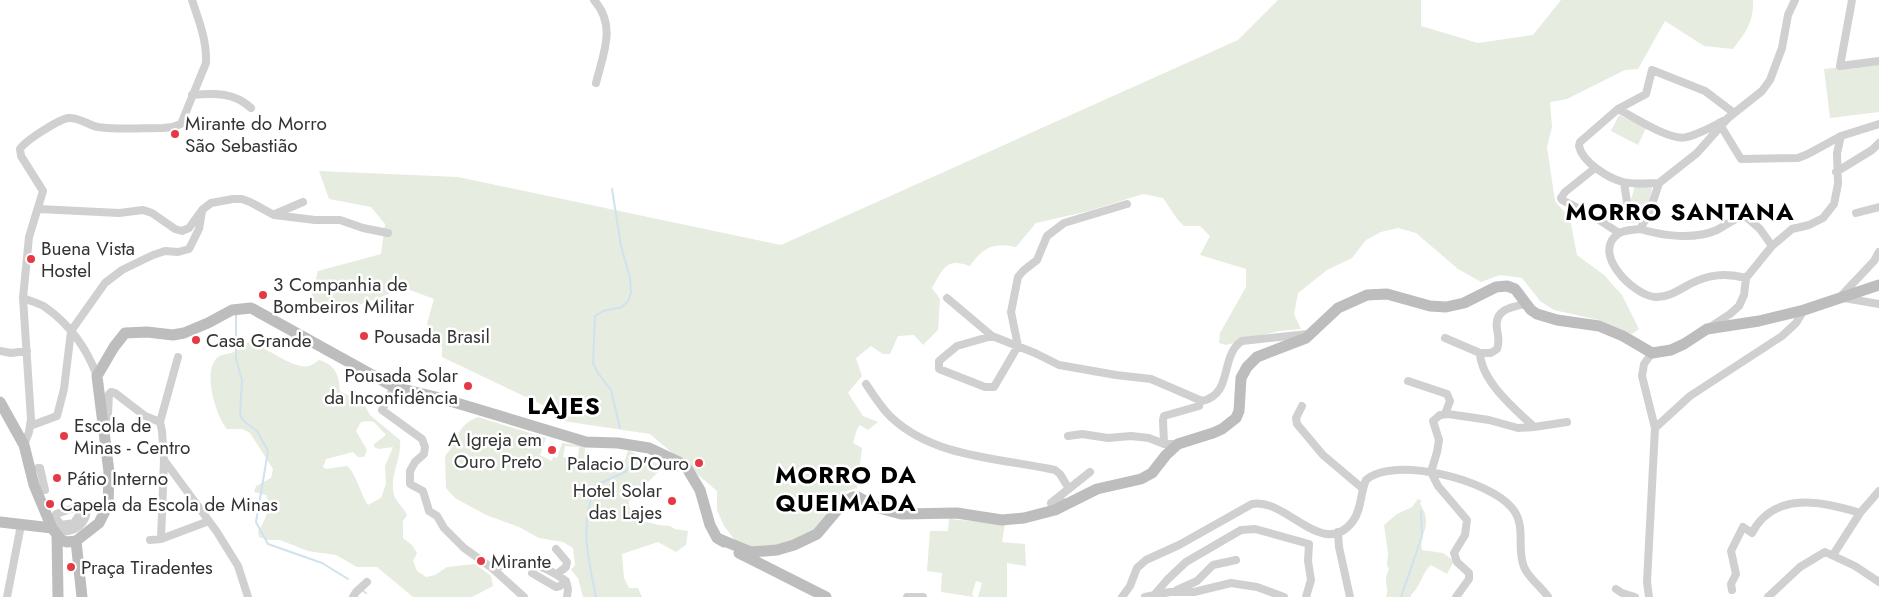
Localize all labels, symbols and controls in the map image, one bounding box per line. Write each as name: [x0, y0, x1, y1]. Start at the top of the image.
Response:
place label: Mirante do Morro São Sebastião: [185, 110, 327, 159]
marker: Mirante do Morro São Sebastião: [169, 128, 181, 140]
district label: MORRO SANTANA: [1565, 194, 1795, 229]
place label: Buena Vista Hostel: [41, 235, 135, 284]
marker: Buena Vista Hostel: [25, 253, 37, 265]
place label: 3 Companhia de Bombeiros Militar: [273, 271, 415, 320]
marker: 3 Companhia de Bombeiros Militar: [257, 289, 269, 301]
place label: Pousada Brasil: [374, 323, 490, 350]
place label: Casa Grande: [206, 327, 312, 354]
marker: Pousada Brasil: [358, 330, 370, 342]
marker: Casa Grande: [190, 334, 202, 346]
place label: Pousada Solar da Inconfidência: [324, 362, 458, 411]
marker: Pousada Solar da Inconfidência: [462, 380, 474, 392]
district label: LAJES: [527, 388, 601, 423]
place label: Escola de Minas - Centro: [74, 412, 190, 461]
place label: A Igreja em Ouro Preto: [448, 426, 542, 475]
marker: Escola de Minas - Centro: [58, 430, 70, 442]
marker: A Igreja em Ouro Preto: [546, 444, 558, 456]
place label: Palacio D'Ouro: [567, 450, 689, 477]
marker: Palacio D'Ouro: [693, 457, 705, 469]
district label: MORRO DA QUEIMADA: [775, 457, 917, 520]
place label: Pátio Interno: [67, 465, 168, 492]
marker: Pátio Interno: [51, 472, 63, 484]
place label: Hotel Solar das Lajes: [573, 477, 662, 526]
place label: Capela da Escola de Minas: [60, 491, 278, 518]
marker: Hotel Solar das Lajes: [666, 495, 678, 507]
marker: Capela da Escola de Minas: [44, 498, 56, 510]
place label: Mirante: [491, 548, 552, 575]
place label: Praça Tiradentes: [81, 554, 213, 581]
marker: Mirante: [475, 555, 487, 567]
marker: Praça Tiradentes: [65, 561, 77, 573]

